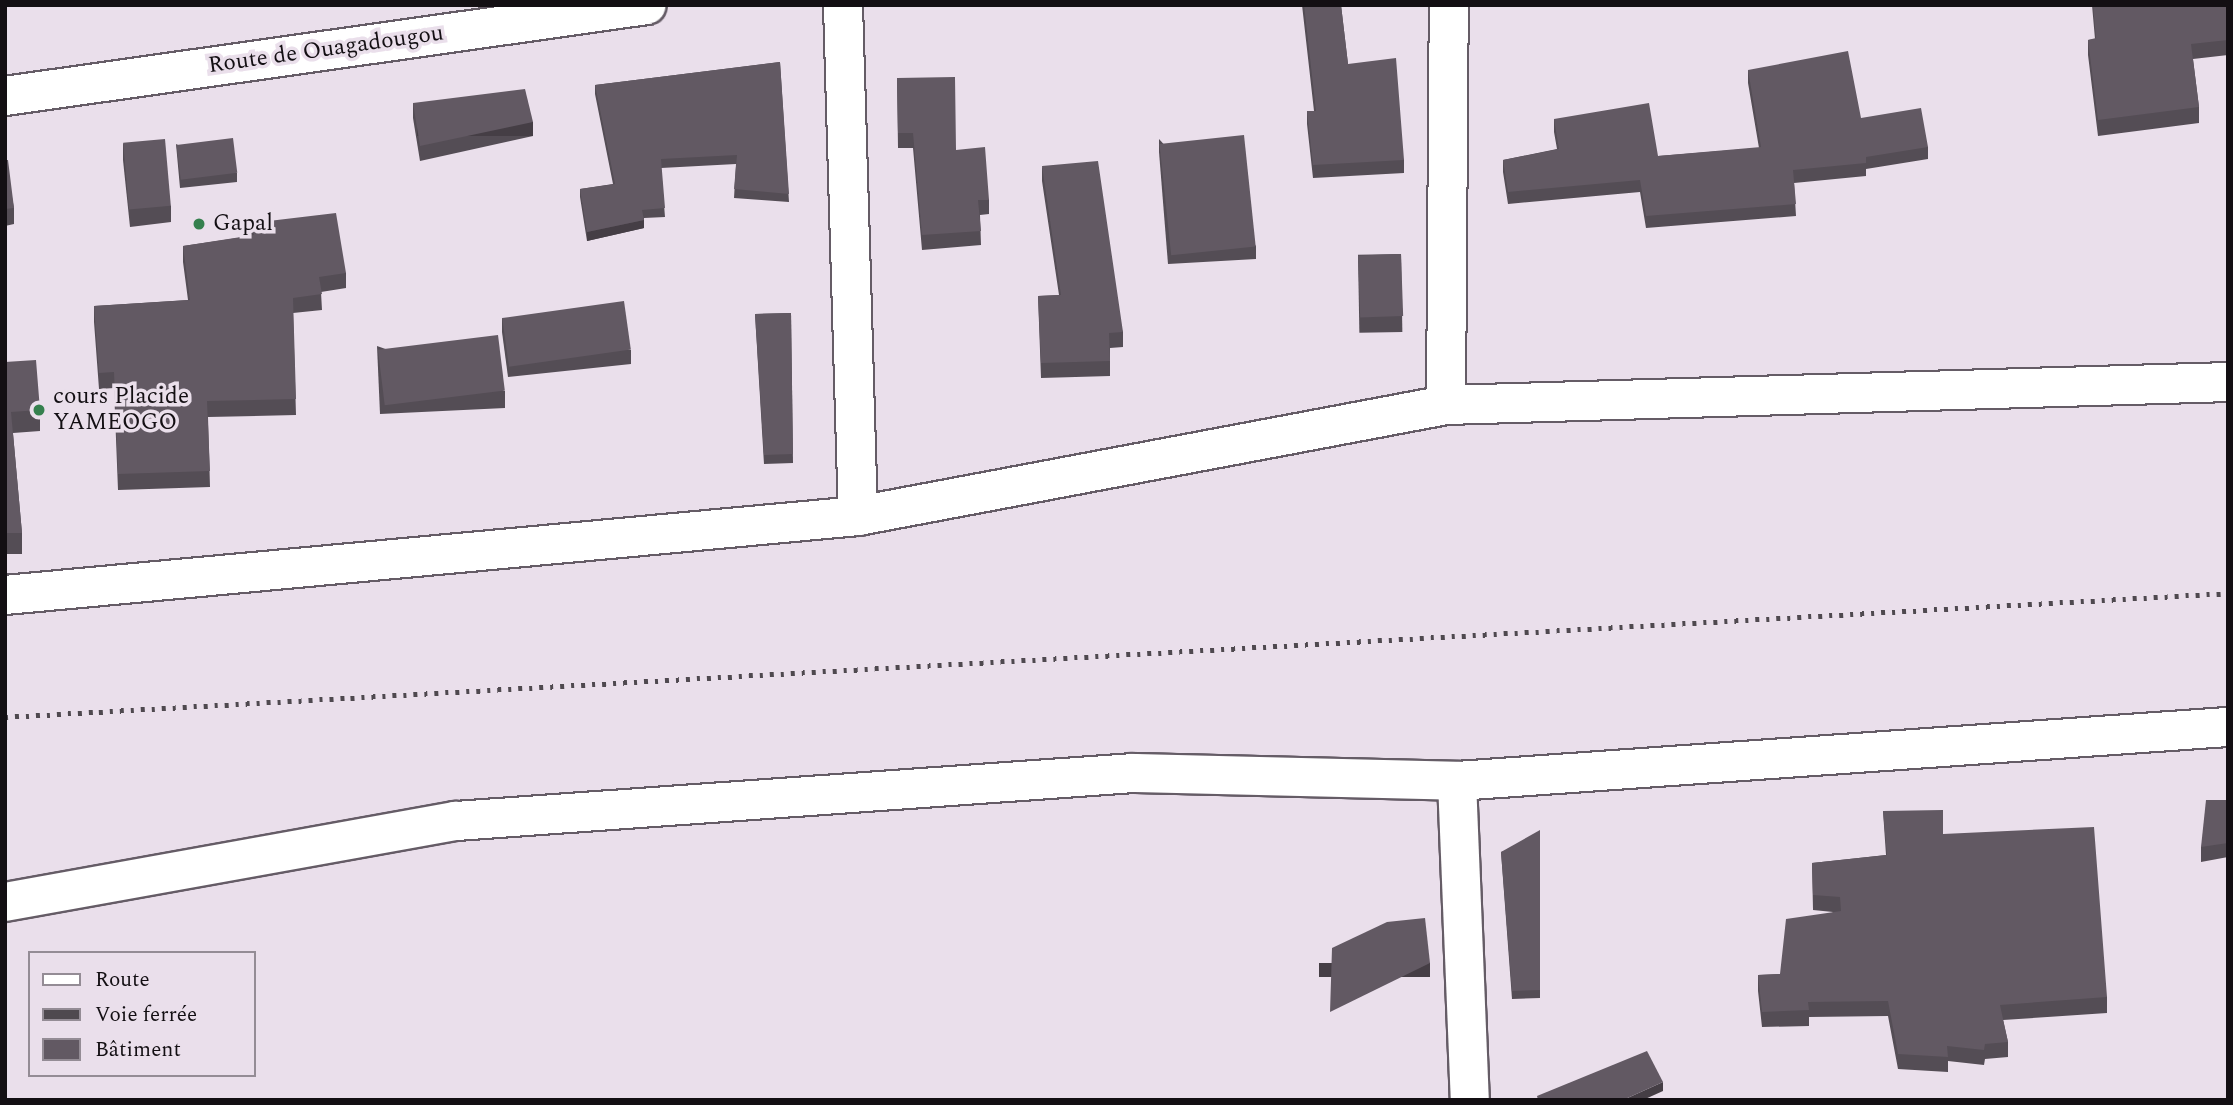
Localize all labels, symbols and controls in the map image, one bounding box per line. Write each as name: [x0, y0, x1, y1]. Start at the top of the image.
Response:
street label: Route de Ouagadougou: [207, 20, 445, 80]
place label: Gapal: [213, 210, 273, 238]
marker: Gapal: [191, 216, 207, 232]
place label: cours Placide YAMEOGO: [53, 383, 189, 437]
marker: cours Placide YAMEOGO: [31, 402, 47, 418]
legend: [28, 951, 256, 1077]
text: Route: [95, 964, 150, 996]
text: Voie ferrée: [95, 999, 197, 1031]
text: Bâtiment: [95, 1034, 181, 1066]

